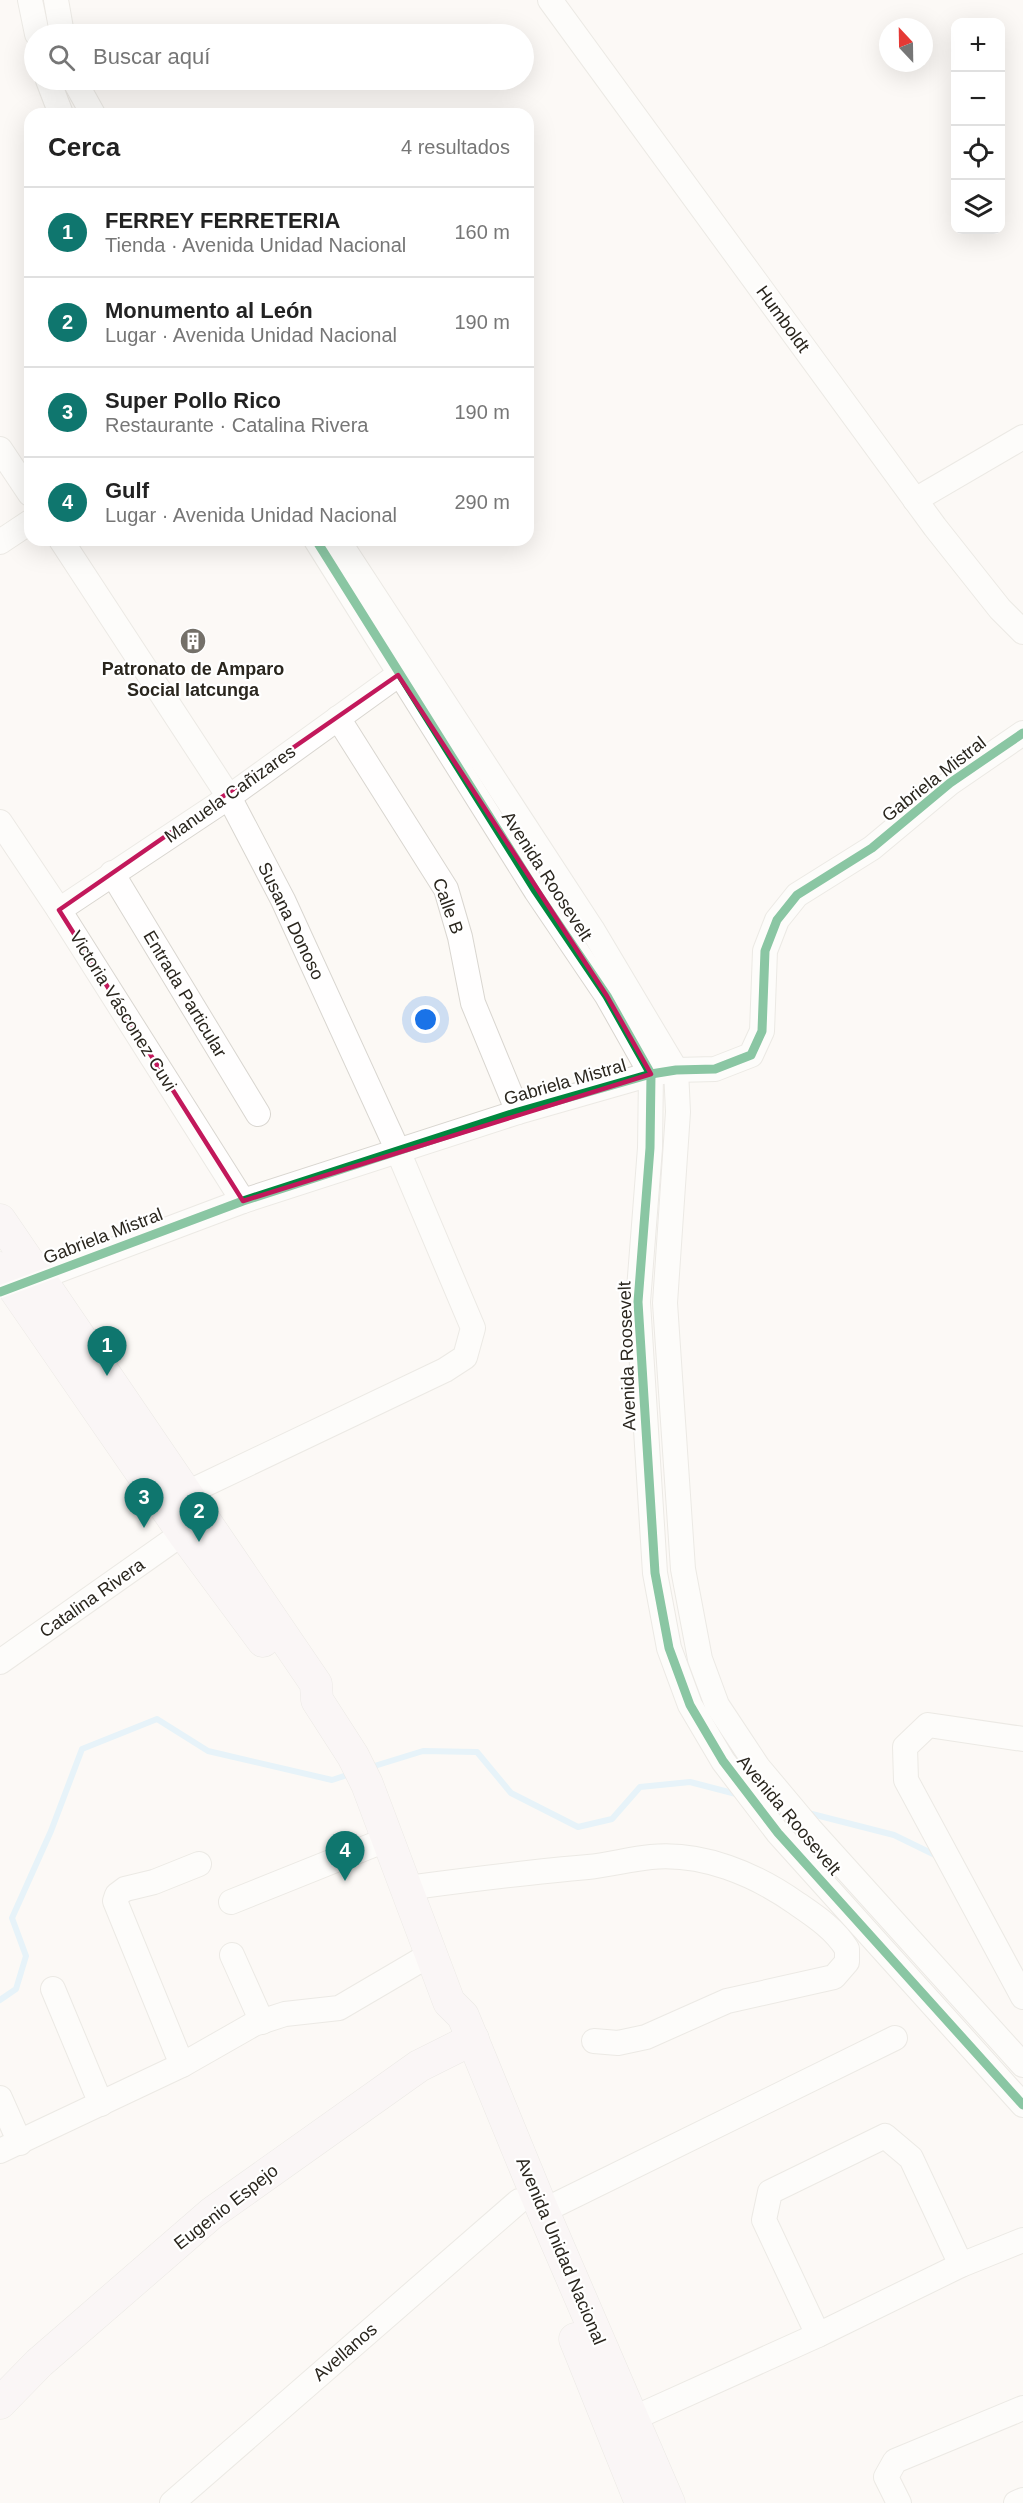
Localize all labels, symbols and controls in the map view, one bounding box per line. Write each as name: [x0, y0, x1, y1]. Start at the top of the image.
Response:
north arrow: [879, 18, 933, 72]
map controls: [951, 18, 1005, 234]
button: +: [951, 18, 1005, 72]
search box: [24, 24, 534, 90]
icon: search: [45, 41, 78, 74]
text: Buscar aquí: [93, 44, 210, 69]
button: −: [951, 72, 1005, 126]
button: locate: [951, 126, 1005, 180]
text: Cerca: [48, 132, 120, 162]
text: 4 resultados: [401, 136, 510, 158]
button: layers: [951, 180, 1005, 234]
text: FERREY FERRETERIA: [105, 208, 341, 233]
text: 1: [62, 221, 73, 243]
text: 160 m: [454, 221, 510, 243]
text: Tienda · Avenida Unidad Nacional: [105, 234, 406, 256]
street label: Humboldt: [752, 282, 814, 356]
text: Monumento al León: [105, 298, 313, 323]
text: 2: [62, 311, 73, 333]
text: 190 m: [454, 311, 510, 333]
text: Lugar · Avenida Unidad Nacional: [105, 324, 397, 346]
text: Super Pollo Rico: [105, 388, 281, 413]
text: 3: [62, 401, 73, 423]
text: 190 m: [454, 401, 510, 423]
text: Restaurante · Catalina Rivera: [105, 414, 368, 436]
text: Gulf: [105, 478, 149, 503]
text: 4: [62, 491, 73, 513]
text: 290 m: [454, 491, 510, 513]
text: Lugar · Avenida Unidad Nacional: [105, 504, 397, 526]
building icon: Patronato de Amparo Social latcunga: [178, 626, 208, 656]
place label: Patronato de Amparo Social latcunga: [102, 659, 284, 700]
street label: Gabriela Mistral: [878, 732, 990, 826]
street label: Manuela Cañizares: [161, 741, 299, 847]
street label: Avenida Roosevelt: [498, 808, 596, 944]
street label: Susana Donoso: [254, 859, 328, 983]
street label: Calle B: [429, 875, 467, 937]
street label: Victoria Vásconez Cuvi: [66, 927, 180, 1095]
street label: Entrada Particular: [139, 927, 231, 1061]
your location: [411, 1005, 440, 1034]
street label: Gabriela Mistral: [502, 1055, 628, 1109]
street label: Gabriela Mistral: [41, 1204, 165, 1268]
street label: Avenida Roosevelt: [614, 1281, 640, 1431]
pin: 1: [88, 1326, 126, 1376]
pin: 3: [124, 1478, 164, 1528]
pin: 2: [180, 1492, 218, 1542]
street label: Catalina Rivera: [36, 1554, 149, 1641]
street label: Avenida Roosevelt: [733, 1751, 845, 1879]
pin: 4: [326, 1832, 364, 1881]
street label: Avenida Unidad Nacional: [512, 2154, 610, 2348]
street label: Eugenio Espejo: [170, 2160, 282, 2254]
street label: Avellanos: [309, 2319, 381, 2385]

